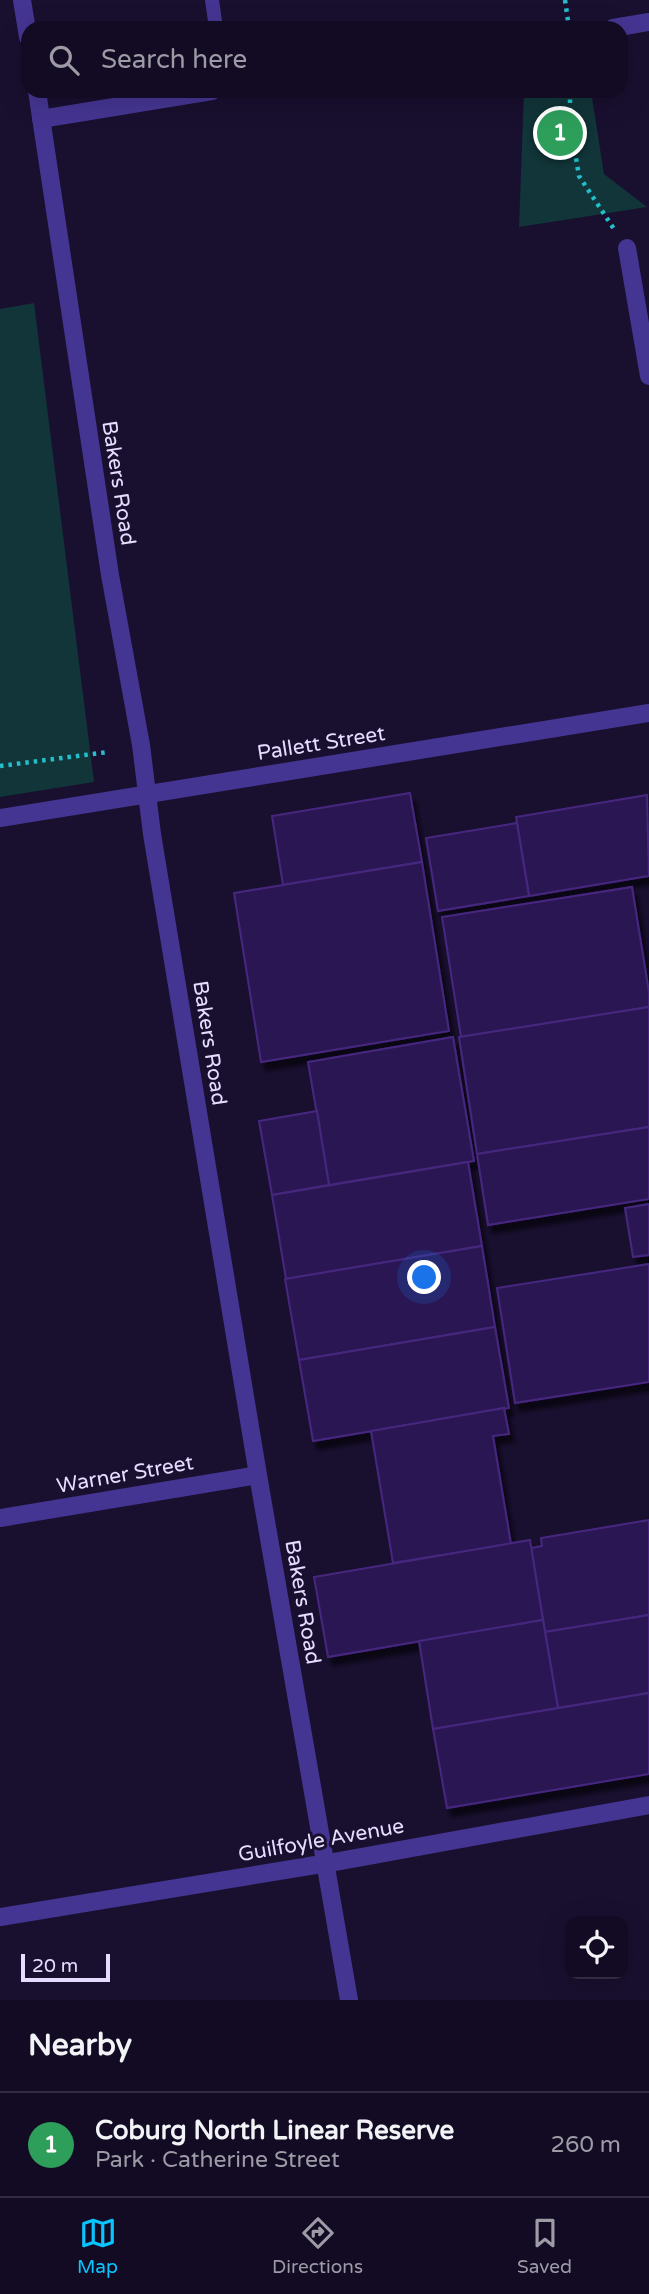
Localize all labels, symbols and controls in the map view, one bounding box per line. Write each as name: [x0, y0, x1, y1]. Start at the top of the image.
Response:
search box: [21, 21, 628, 98]
icon: search: [45, 41, 83, 79]
text: Search here: [101, 44, 247, 75]
pin: 1: [537, 107, 583, 159]
street label: Bakers Road: [96, 419, 141, 547]
street label: Pallett Street: [255, 721, 387, 766]
street label: Bakers Road: [187, 979, 232, 1107]
your location: [407, 1260, 441, 1294]
street label: Warner Street: [55, 1450, 195, 1499]
street label: Bakers Road: [279, 1538, 326, 1666]
street label: Guilfoyle Avenue: [236, 1814, 406, 1867]
map controls: [565, 1916, 628, 1979]
button: locate: [565, 1916, 628, 1979]
scale bar: [21, 1951, 110, 1983]
text: 20 m: [32, 1955, 78, 1977]
text: Nearby: [28, 2027, 132, 2064]
text: Coburg North Linear Reserve: [95, 2115, 454, 2146]
text: 1: [44, 2131, 58, 2159]
text: 260 m: [551, 2131, 621, 2159]
text: Park · Catherine Street: [95, 2146, 340, 2174]
tab: Map: [77, 2214, 118, 2278]
tab: Directions: [272, 2214, 363, 2278]
tab: Saved: [517, 2214, 572, 2278]

